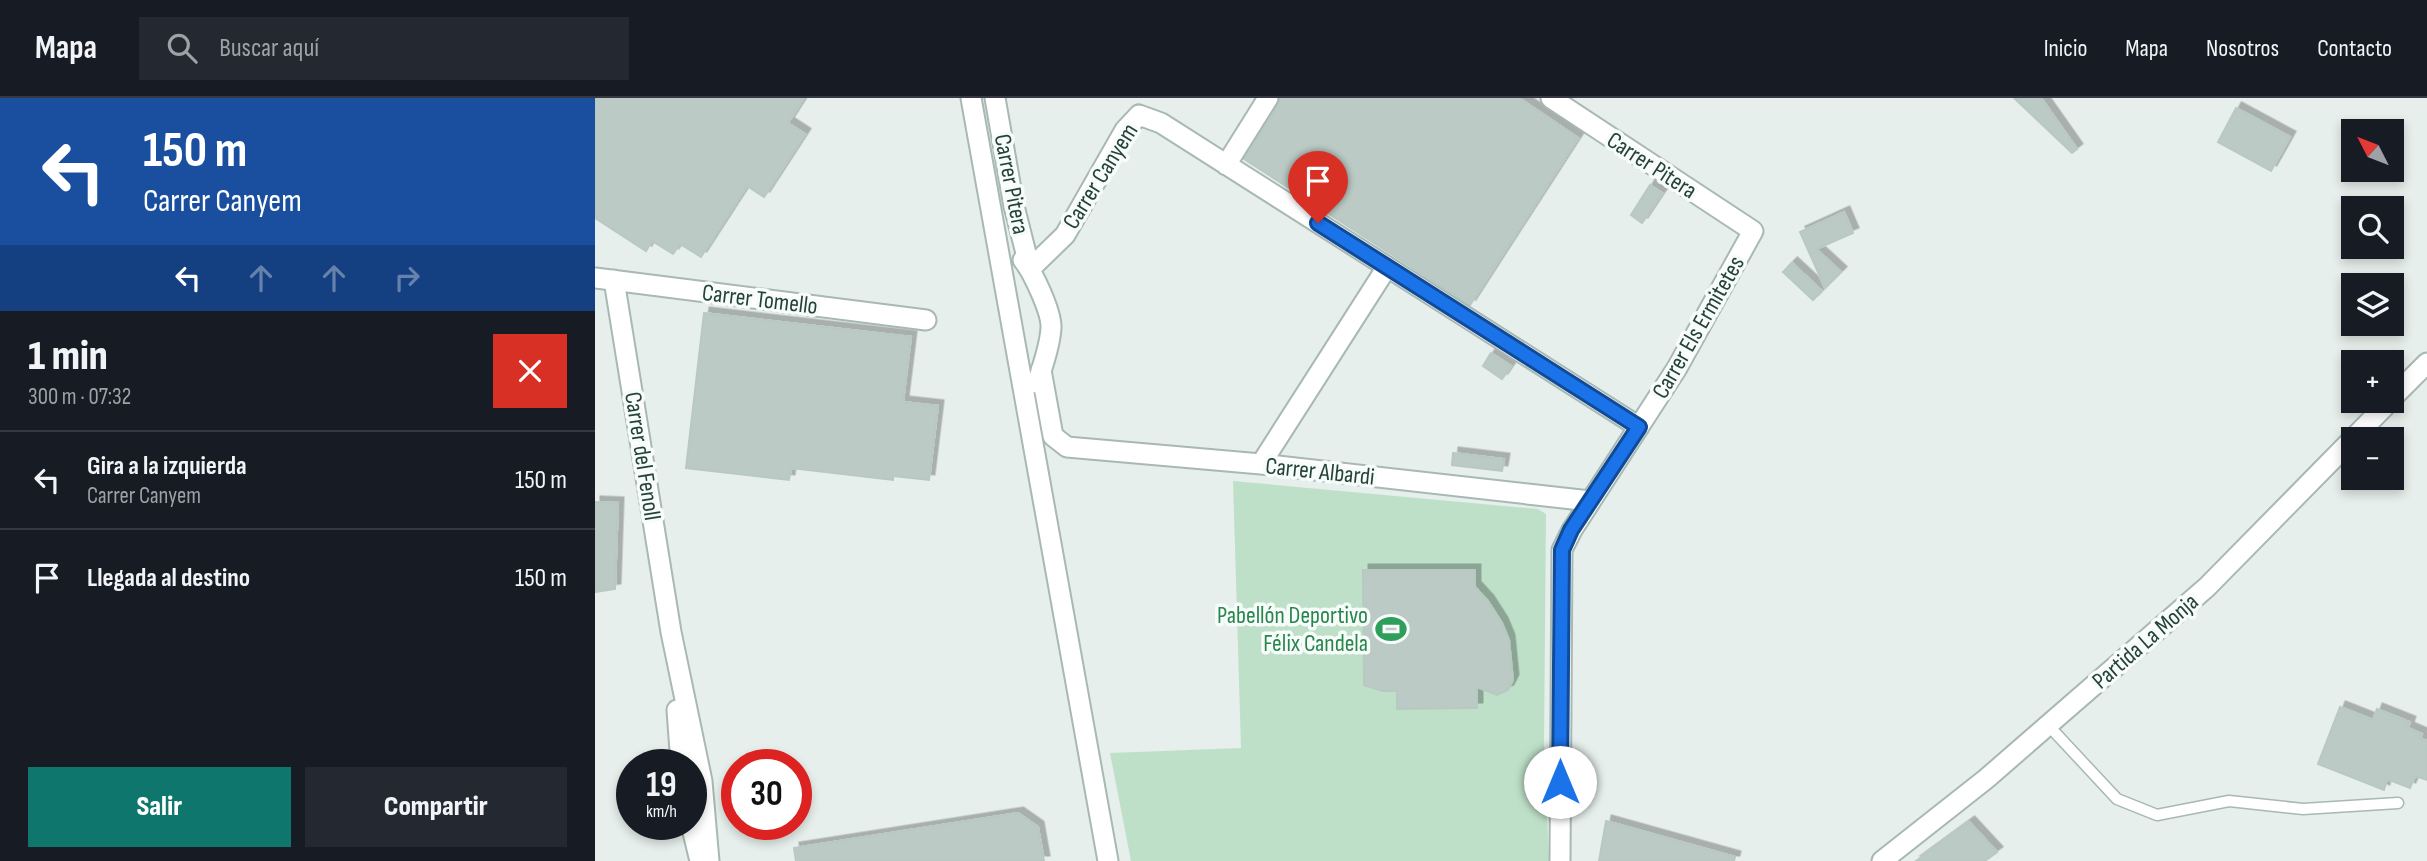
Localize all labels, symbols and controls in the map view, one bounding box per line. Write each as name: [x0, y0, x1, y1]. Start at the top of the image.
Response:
search box: [139, 17, 629, 80]
text: Mapa: [35, 28, 97, 68]
icon: search: [163, 29, 201, 67]
text: Buscar aquí: [219, 33, 319, 64]
text: Inicio: [2044, 34, 2087, 63]
text: Mapa: [2125, 34, 2168, 63]
text: Nosotros: [2206, 34, 2279, 63]
text: Contacto: [2317, 34, 2392, 63]
street label: Carrer Canyem: [1057, 118, 1144, 234]
north arrow: [2341, 119, 2405, 182]
map controls: [2341, 119, 2404, 490]
text: 150 m: [143, 122, 247, 181]
icon: left: [28, 126, 119, 217]
street label: Carrer Pitera: [1601, 126, 1702, 205]
street label: Carrer Pitera: [988, 132, 1035, 237]
pin: [1288, 151, 1348, 223]
icon: arrive: [1299, 162, 1337, 200]
text: Carrer Canyem: [143, 182, 302, 221]
button: search: [2341, 196, 2404, 259]
street label: Carrer Els Ermitetes: [1646, 251, 1751, 404]
icon: left: [169, 259, 207, 297]
icon: ahead: [242, 259, 280, 297]
icon: ahead: [315, 259, 353, 297]
icon: right: [388, 259, 426, 297]
button: layers: [2341, 273, 2404, 336]
street label: Carrer Tomello: [700, 278, 819, 321]
text: 1 min: [28, 331, 108, 382]
button: close: [493, 334, 567, 408]
button: +: [2341, 350, 2404, 413]
text: 300 m · 07:32: [28, 383, 131, 411]
street label: Carrer del Fenoll: [618, 390, 667, 522]
button: −: [2341, 427, 2404, 490]
text: Gira a la izquierda: [87, 451, 247, 482]
street label: Carrer Albardi: [1264, 451, 1376, 492]
icon: left: [28, 461, 66, 499]
text: 150 m: [515, 465, 567, 496]
text: Carrer Canyem: [87, 482, 201, 510]
icon: arrive: [28, 559, 66, 597]
text: Llegada al destino: [87, 563, 250, 594]
text: 150 m: [515, 563, 567, 594]
street label: Partida La Monja: [2086, 587, 2204, 695]
place label: Pabellón Deportivo Félix Candela: [1217, 601, 1368, 658]
sports icon: Pabellón Deportivo Félix Candela: [1374, 612, 1408, 646]
position arrow: [1523, 745, 1597, 819]
speed limit sign: 30: [721, 749, 812, 840]
text: 19: [646, 764, 677, 807]
button: Salir: [28, 767, 291, 847]
button: Compartir: [305, 767, 567, 847]
text: km/h: [646, 801, 677, 822]

